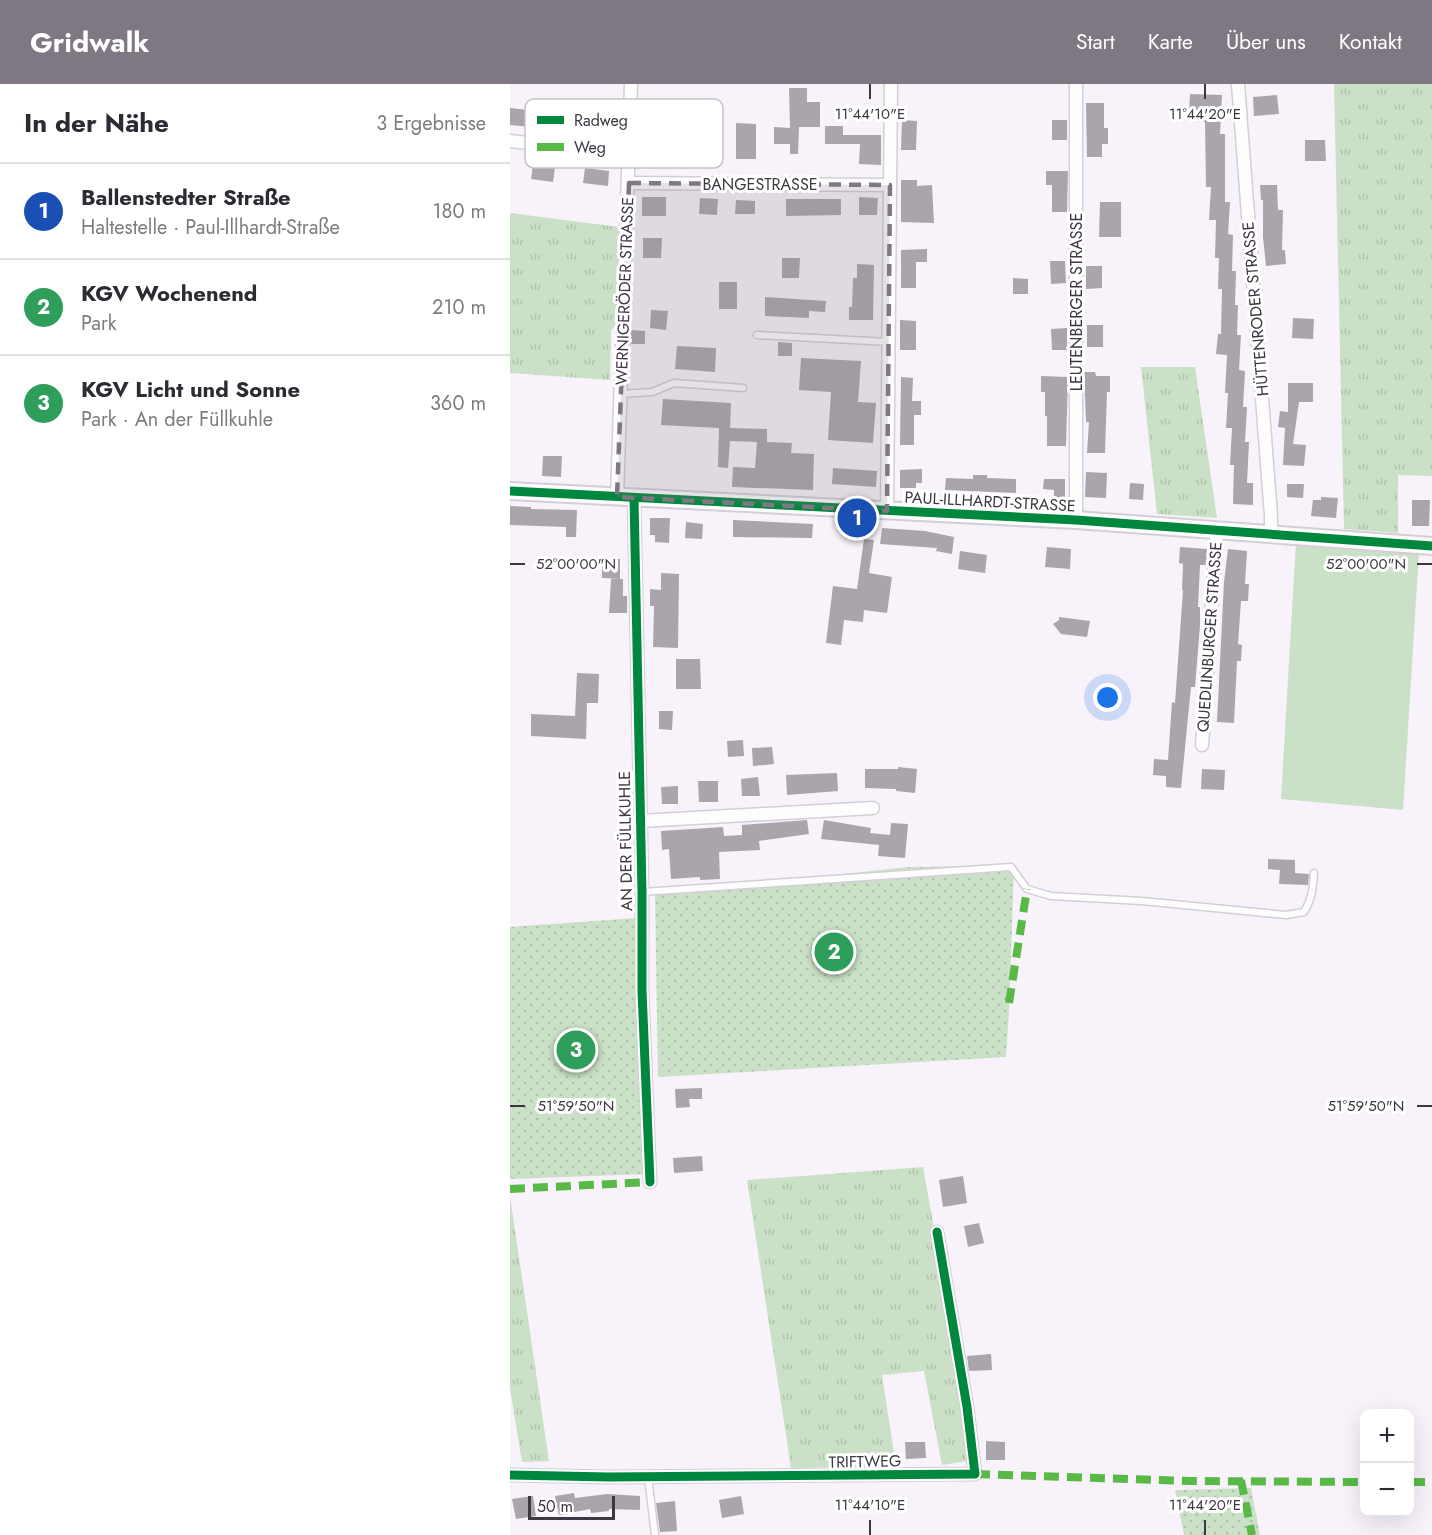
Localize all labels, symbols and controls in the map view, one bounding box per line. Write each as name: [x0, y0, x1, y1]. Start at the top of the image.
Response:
text: Gridwalk: [30, 22, 149, 63]
text: Start: [1076, 27, 1115, 57]
text: Karte: [1148, 27, 1193, 57]
text: Über uns: [1226, 27, 1306, 57]
text: Kontakt: [1339, 27, 1402, 57]
legend: [525, 99, 723, 168]
text: 11°44'10"E: [835, 103, 905, 125]
text: 11°44'20"E: [1169, 103, 1241, 125]
text: In der Nähe: [24, 104, 169, 142]
text: 3 Ergebnisse: [376, 109, 486, 138]
text: Radweg: [574, 109, 628, 132]
text: Weg: [574, 136, 606, 159]
street label: BANGESTRASSE: [703, 173, 817, 196]
text: Ballenstedter Straße: [81, 181, 291, 213]
text: 1: [38, 197, 49, 226]
text: 180 m: [432, 197, 486, 226]
street label: WERNIGERÖDER STRASSE: [610, 197, 639, 385]
text: Haltestelle · Paul-Illhardt-Straße: [81, 213, 340, 242]
street label: LEUTENBERGER STRASSE: [1065, 213, 1088, 391]
street label: HÜTTENRODER STRASSE: [1236, 221, 1275, 397]
text: KGV Wochenend: [81, 277, 257, 309]
text: 2: [37, 293, 50, 322]
text: 210 m: [432, 293, 486, 322]
text: Park: [81, 309, 117, 338]
text: KGV Licht und Sonne: [81, 373, 300, 405]
text: 3: [37, 389, 50, 418]
text: 360 m: [430, 389, 486, 418]
text: Park · An der Füllkuhle: [81, 405, 273, 434]
street label: PAUL-ILLHARDT-STRASSE: [904, 486, 1076, 517]
pin: 1: [838, 496, 876, 540]
street label: QUEDLINBURGER STRASSE: [1191, 541, 1228, 733]
text: 52°00'00"N: [536, 553, 616, 575]
text: 52°00'00"N: [1326, 553, 1406, 575]
your location: [1093, 683, 1122, 712]
street label: AN DER FÜLLKUHLE: [613, 771, 638, 911]
pin: 2: [814, 930, 854, 974]
pin: 3: [556, 1028, 596, 1072]
text: 51°59'50"N: [538, 1095, 614, 1117]
text: 51°59'50"N: [1328, 1095, 1404, 1117]
map controls: [1360, 1409, 1414, 1517]
button: +: [1360, 1409, 1414, 1463]
street label: TRIFTWEG: [828, 1449, 902, 1474]
button: −: [1360, 1463, 1414, 1517]
scale bar: [528, 1493, 615, 1520]
text: 11°44'10"E: [835, 1494, 905, 1516]
text: 11°44'20"E: [1169, 1494, 1241, 1516]
text: 50 m: [537, 1495, 573, 1518]

